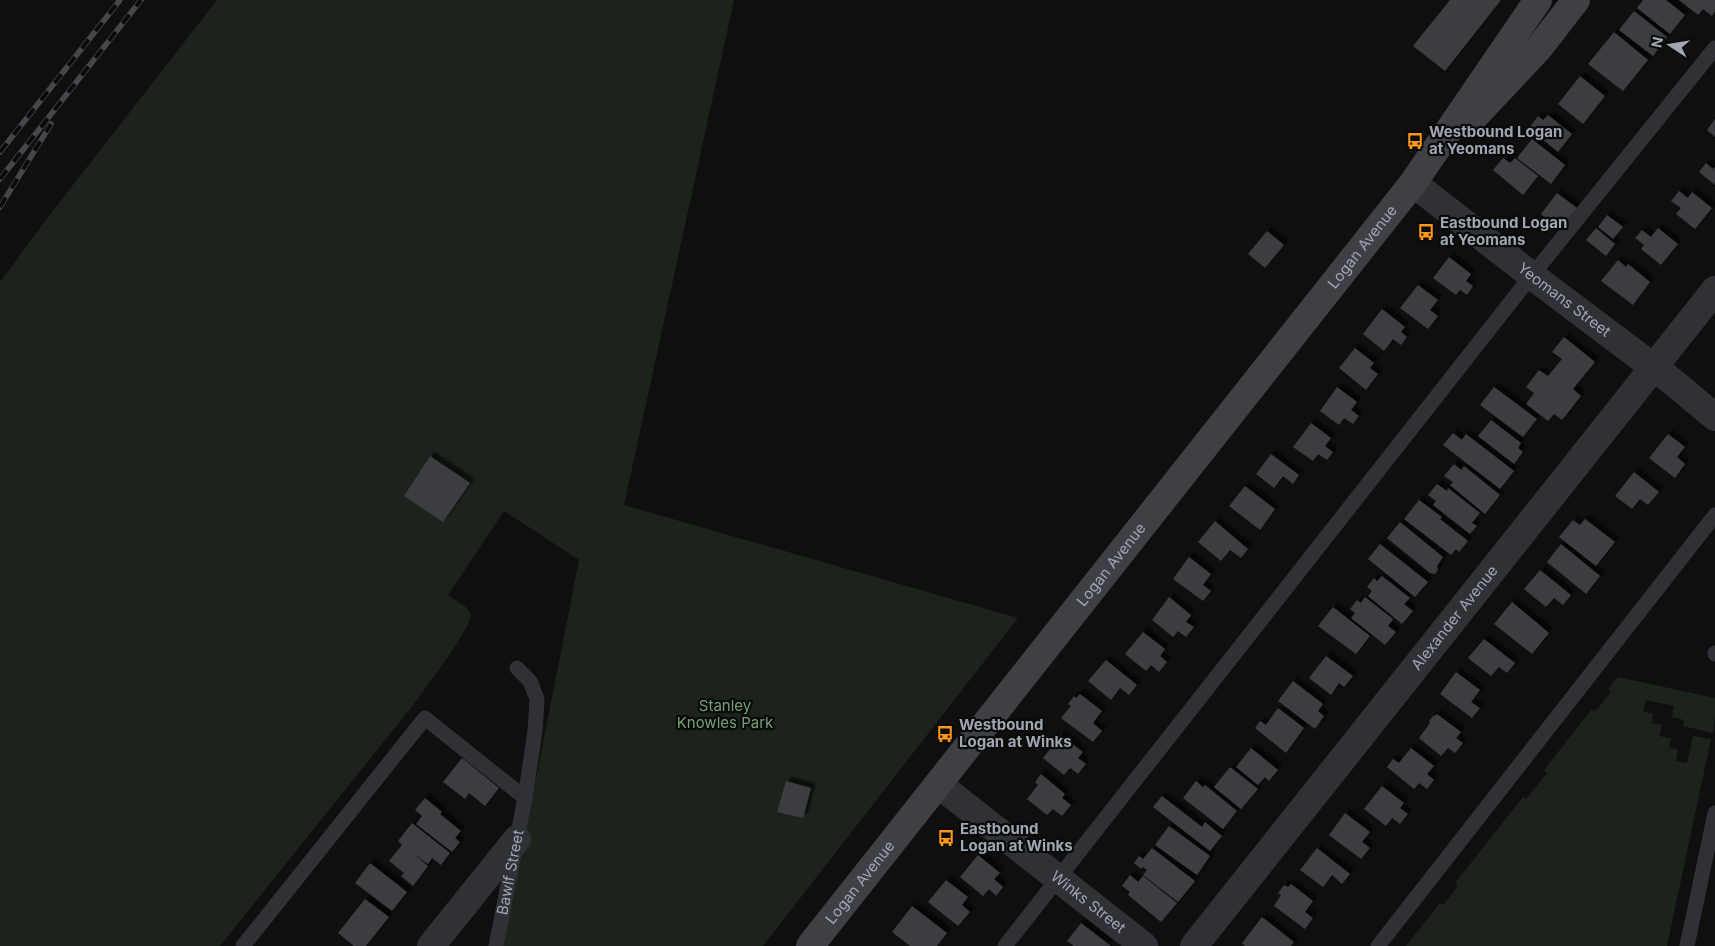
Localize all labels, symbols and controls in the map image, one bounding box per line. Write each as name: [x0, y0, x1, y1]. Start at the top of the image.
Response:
north arrow: [1645, 20, 1695, 70]
text: N: [1647, 35, 1666, 49]
place label: Westbound Logan at Yeomans: [1429, 122, 1562, 158]
bus stop icon: Westbound Logan at Yeomans: [1405, 131, 1425, 151]
street label: Logan Avenue: [1323, 201, 1401, 292]
place label: Eastbound Logan at Yeomans: [1440, 213, 1567, 249]
bus stop icon: Eastbound Logan at Yeomans: [1416, 222, 1436, 242]
street label: Yeomans Street: [1514, 258, 1615, 341]
street label: Logan Avenue: [1072, 519, 1150, 610]
street label: Alexander Avenue: [1407, 561, 1502, 674]
park label: Stanley Knowles Park: [677, 696, 774, 732]
place label: Westbound Logan at Winks: [959, 715, 1072, 751]
bus stop icon: Westbound Logan at Winks: [935, 724, 955, 744]
place label: Eastbound Logan at Winks: [960, 819, 1073, 855]
street label: Bawlf Street: [492, 828, 528, 916]
bus stop icon: Eastbound Logan at Winks: [936, 828, 956, 848]
street label: Logan Avenue: [821, 837, 899, 928]
street label: Winks Street: [1047, 866, 1130, 937]

